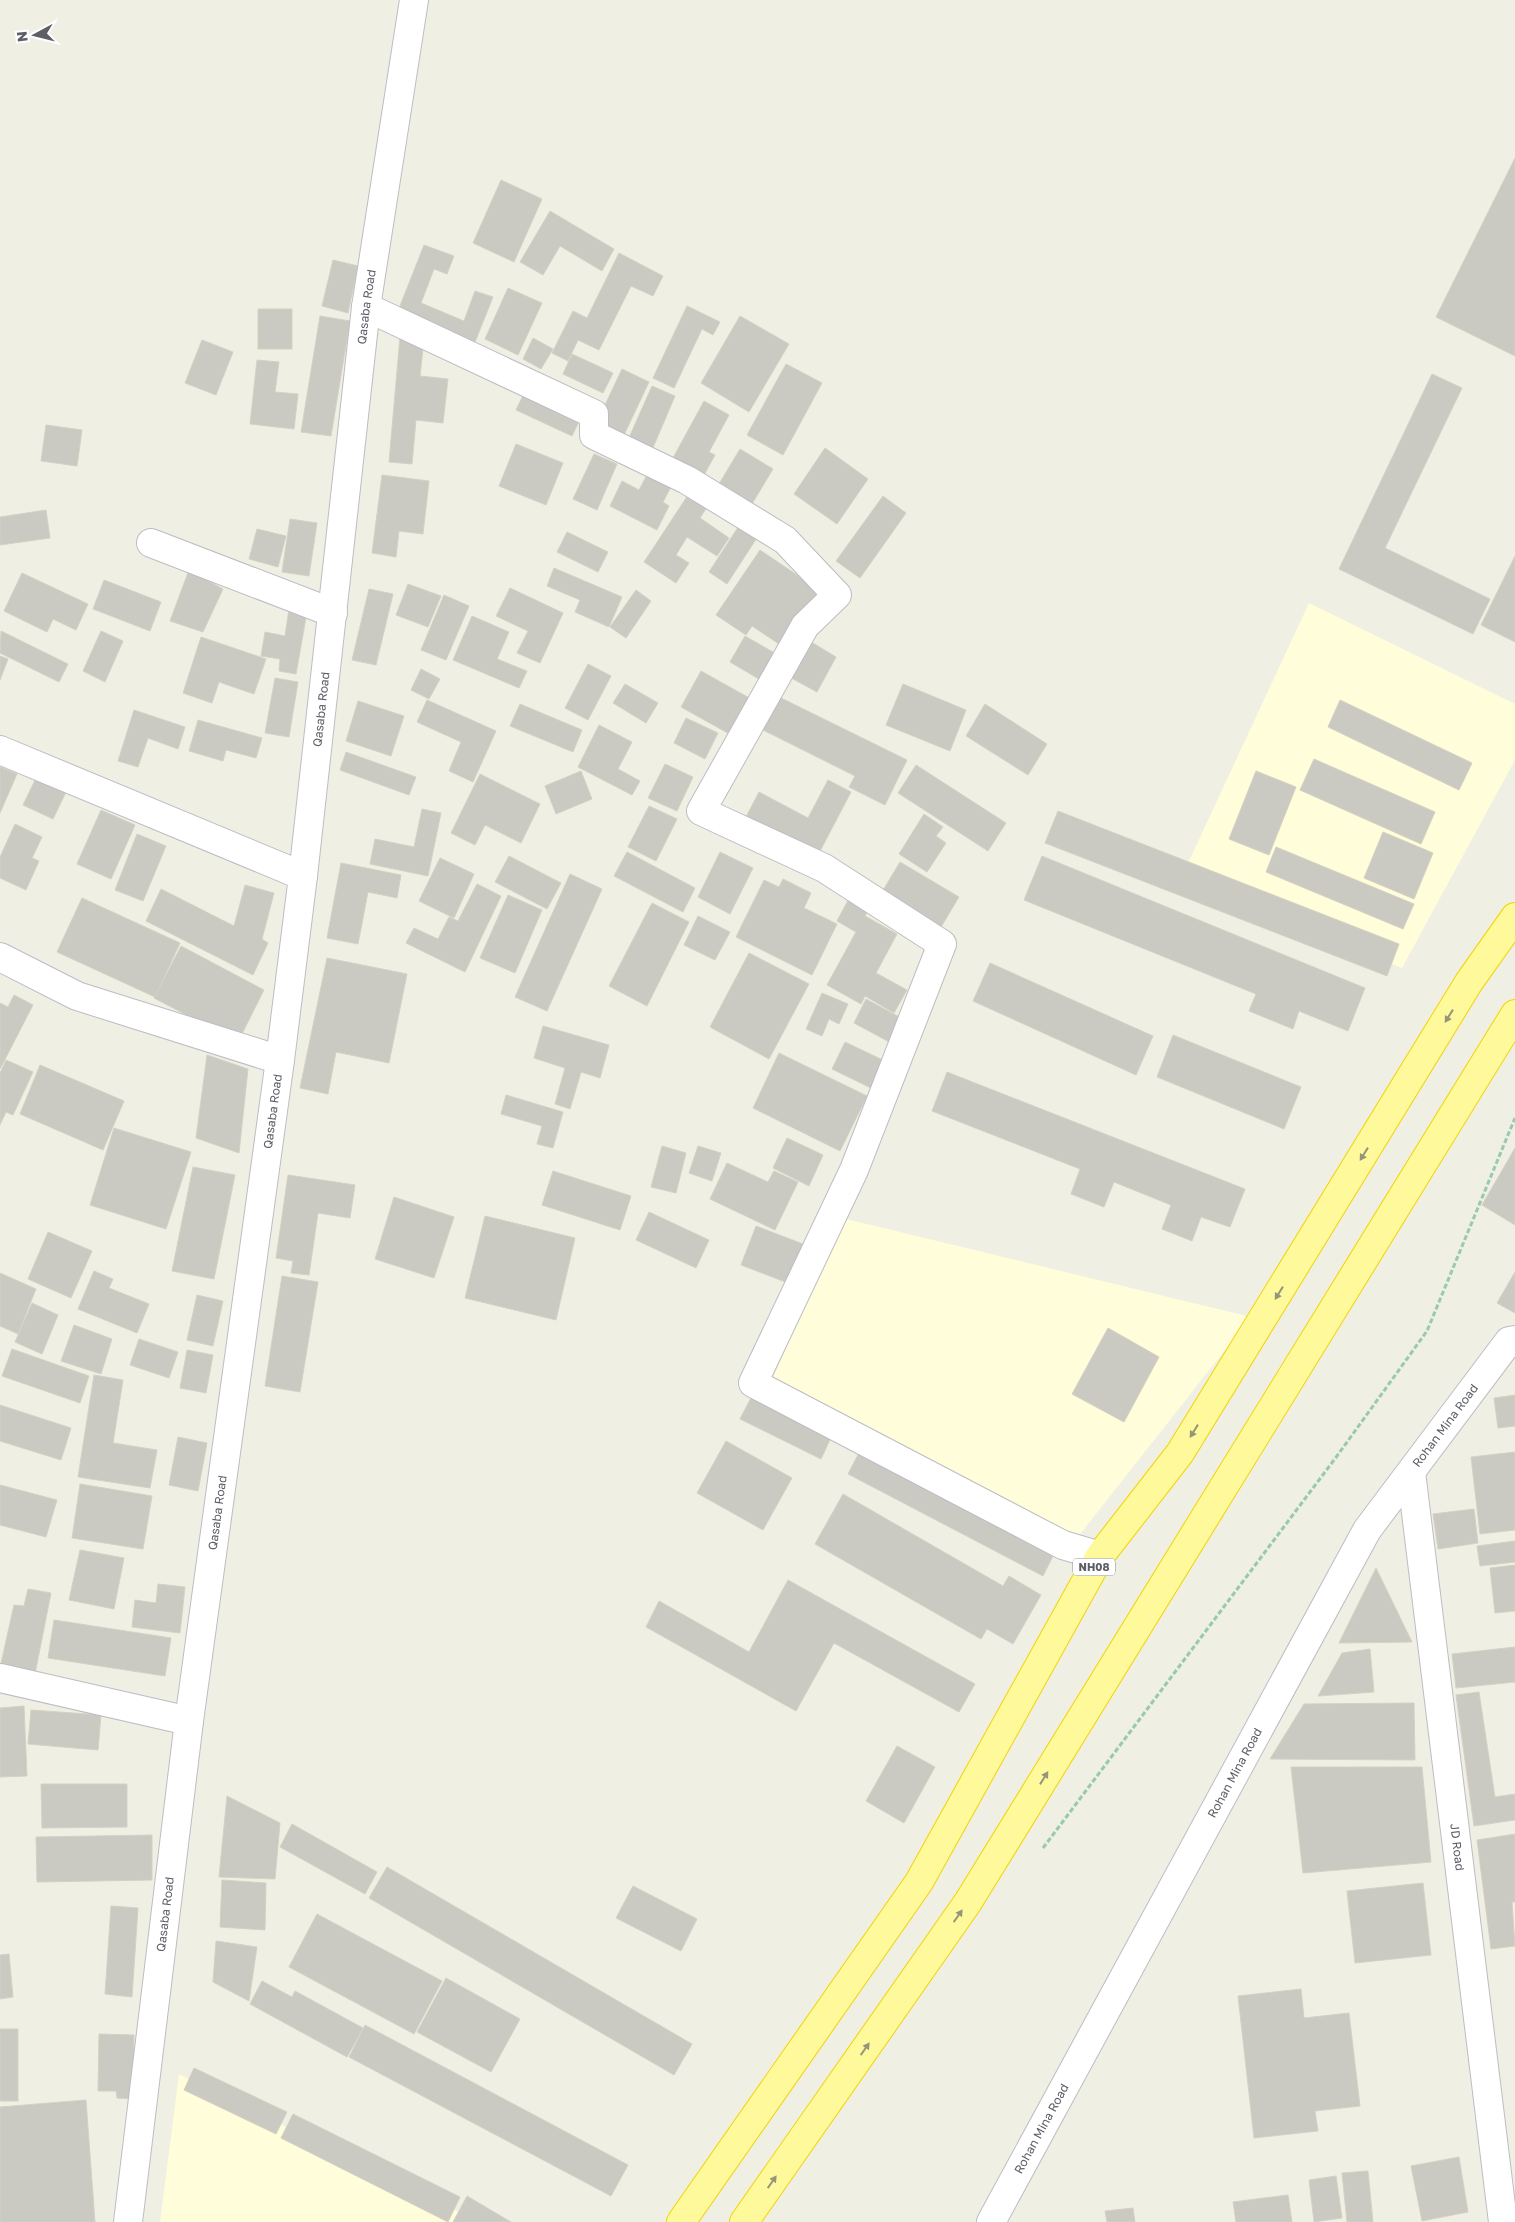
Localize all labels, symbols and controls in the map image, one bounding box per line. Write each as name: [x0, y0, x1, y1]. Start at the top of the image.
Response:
north arrow: [10, 10, 60, 60]
text: N: [13, 30, 31, 43]
street label: Qasaba Road: [354, 268, 379, 345]
street label: Qasaba Road: [309, 671, 333, 748]
one-way arrow: [1444, 1009, 1454, 1022]
street label: Qasaba Road: [260, 1073, 285, 1150]
one-way arrow: [1359, 1148, 1369, 1161]
one-way arrow: [1274, 1286, 1283, 1299]
street label: Rohan Mina Road: [1409, 1381, 1481, 1470]
one-way arrow: [1189, 1424, 1198, 1438]
street label: Qasaba Road: [205, 1474, 230, 1551]
road number: NH08: [1073, 1558, 1115, 1575]
street label: Rohan Mina Road: [1204, 1725, 1265, 1820]
one-way arrow: [1040, 1772, 1049, 1785]
street label: JD Road: [1447, 1823, 1468, 1872]
street label: Qasaba Road: [153, 1876, 177, 1953]
one-way arrow: [953, 1909, 963, 1923]
one-way arrow: [860, 2042, 870, 2056]
street label: Rohan Mina Road: [1011, 2081, 1072, 2176]
one-way arrow: [767, 2175, 777, 2189]

